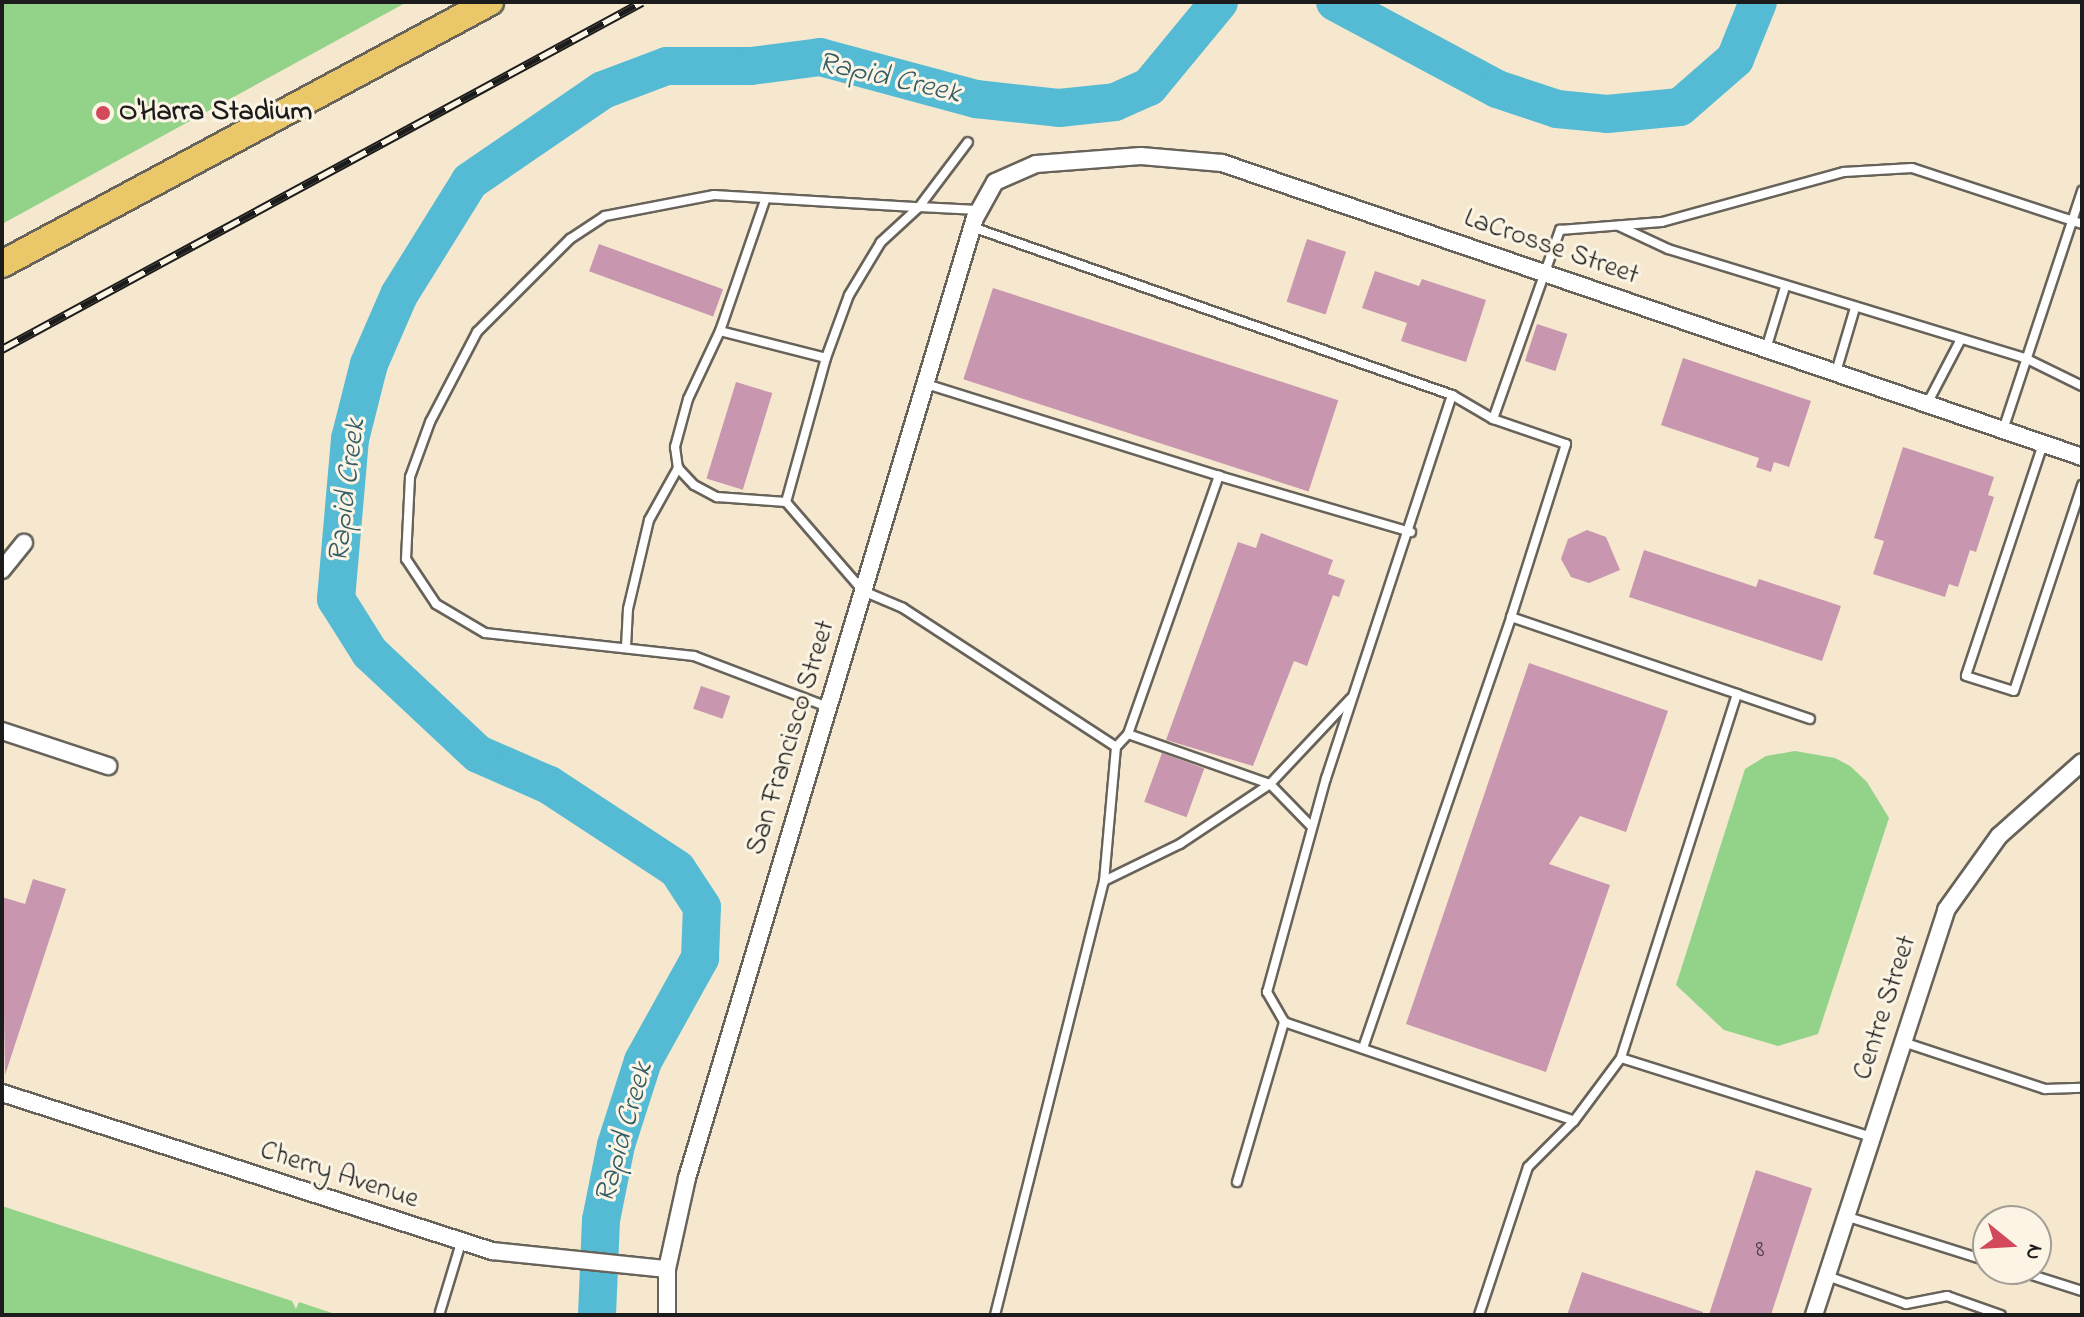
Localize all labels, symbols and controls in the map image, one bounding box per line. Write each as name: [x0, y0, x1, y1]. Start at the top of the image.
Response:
water label: Rapid Creek: [814, 45, 964, 113]
place label: O'Harra Stadium: [119, 96, 312, 130]
marker: O'Harra Stadium: [94, 104, 112, 122]
street label: LaCrosse Street: [1459, 202, 1643, 294]
water label: Rapid Creek: [321, 417, 375, 565]
street label: San Francisco Street: [740, 617, 844, 859]
street label: Centre Street: [1847, 932, 1925, 1084]
water label: Rapid Creek: [588, 1059, 662, 1207]
street label: Cherry Avenue: [255, 1135, 423, 1217]
north arrow: [1972, 1205, 2052, 1285]
house number: 8: [1756, 1237, 1764, 1265]
text: N: [2015, 1240, 2050, 1264]

